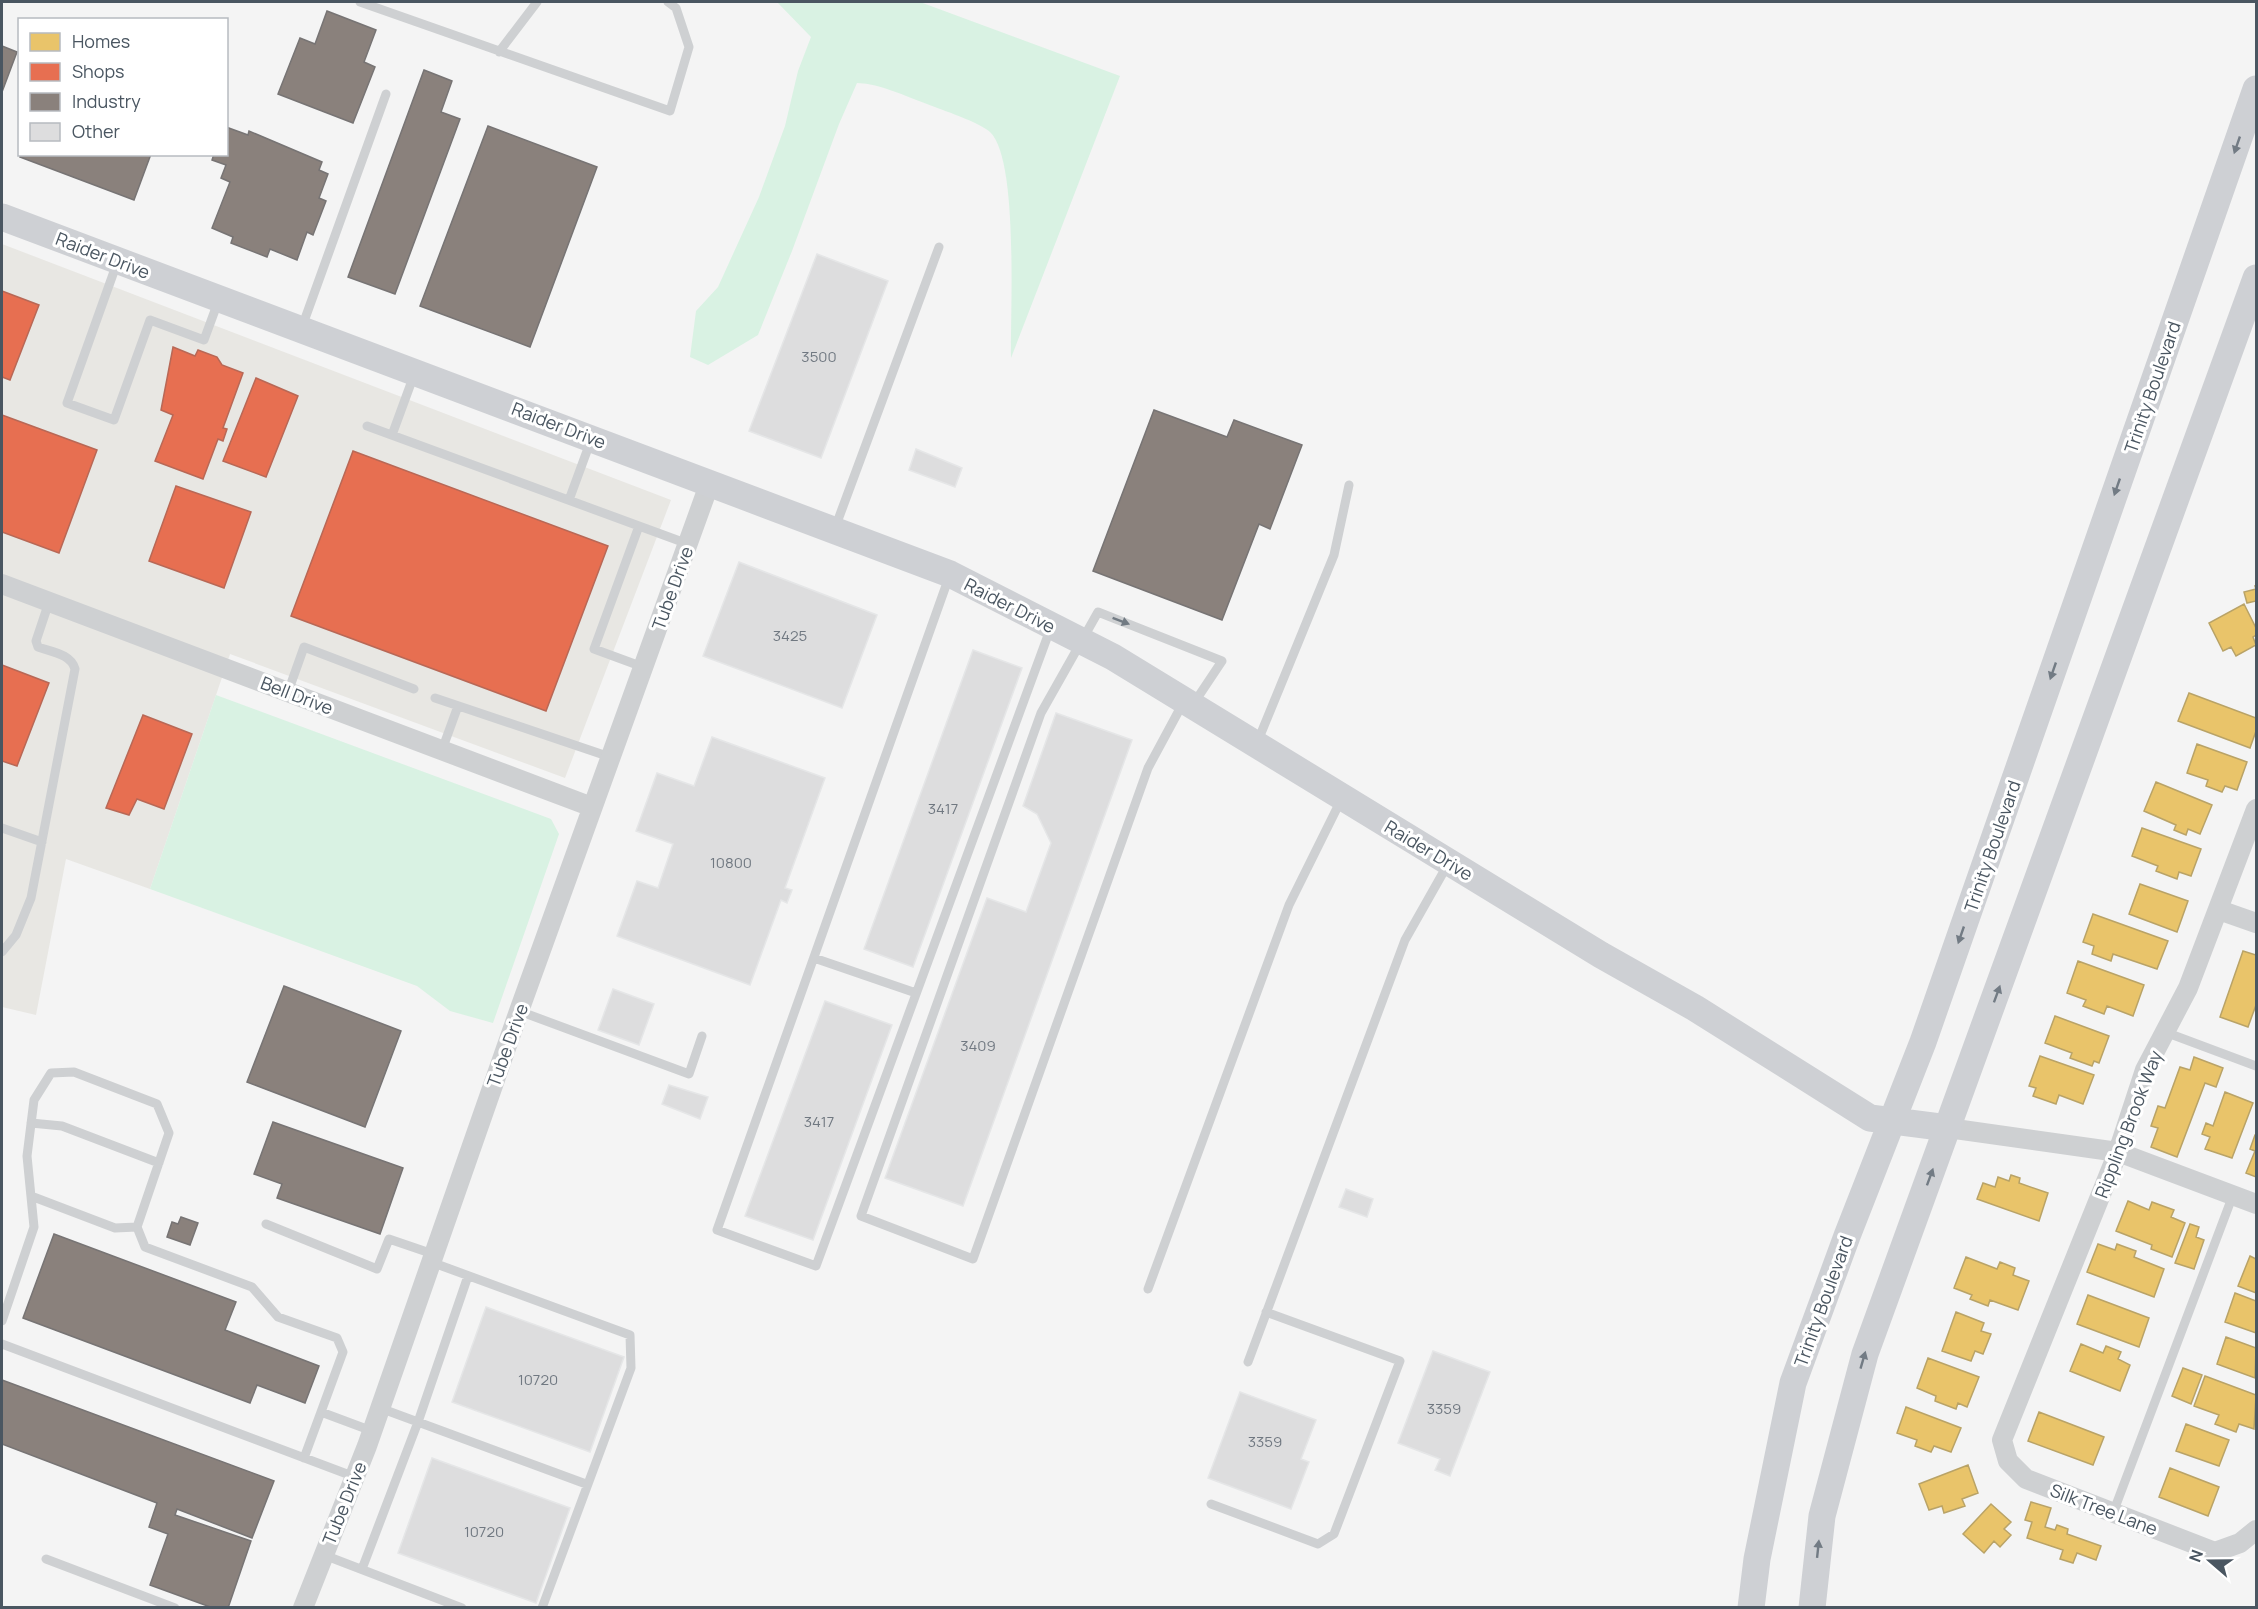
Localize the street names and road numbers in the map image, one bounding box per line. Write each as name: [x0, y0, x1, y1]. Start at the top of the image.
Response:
street label: Raider Drive: [53, 226, 153, 284]
street label: Trinity Boulevard: [2118, 318, 2186, 456]
street label: Raider Drive: [509, 396, 609, 454]
street label: Tube Drive: [646, 543, 698, 633]
street label: Raider Drive: [960, 572, 1060, 638]
street label: Bell Drive: [257, 670, 337, 720]
street label: Trinity Boulevard: [1958, 777, 2026, 915]
street label: Raider Drive: [1380, 814, 1478, 886]
street label: Tube Drive: [481, 1000, 533, 1090]
street label: Rippling Brook Way: [2089, 1046, 2167, 1201]
street label: Trinity Boulevard: [1788, 1232, 1858, 1370]
street label: Tube Drive: [317, 1458, 371, 1548]
street label: Silk Tree Lane: [2047, 1478, 2161, 1540]

